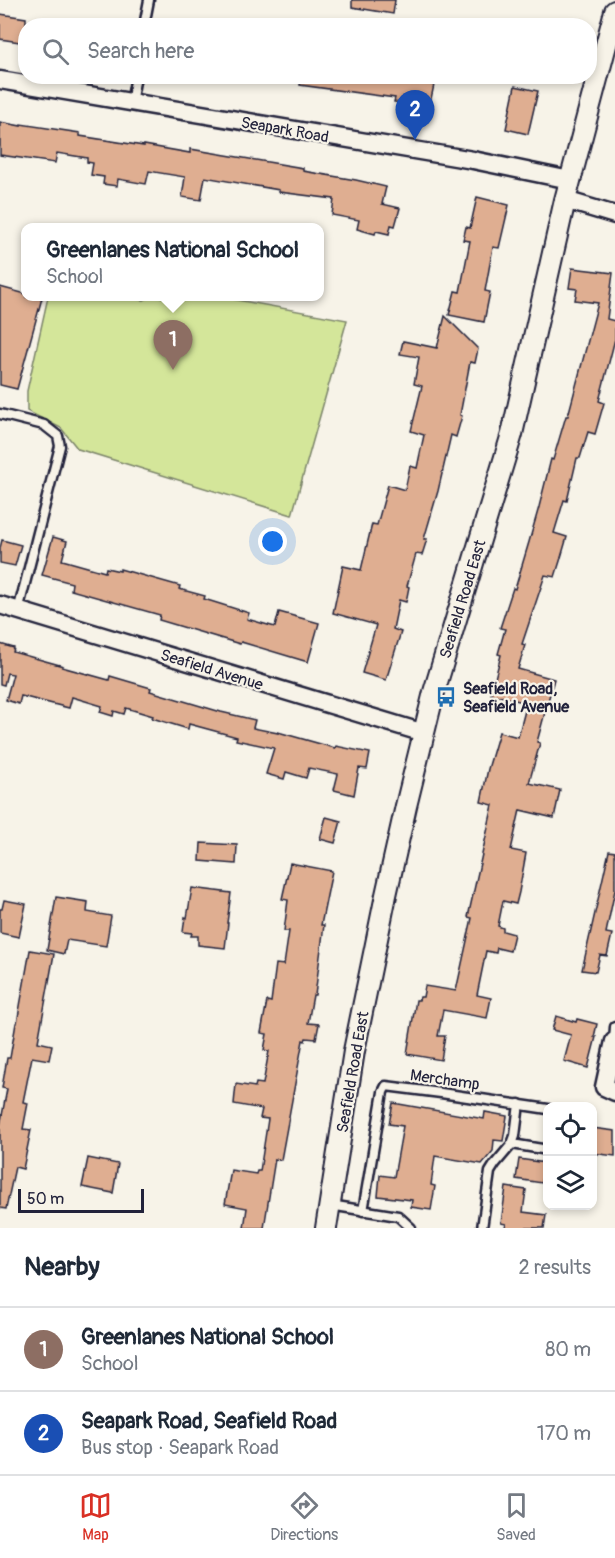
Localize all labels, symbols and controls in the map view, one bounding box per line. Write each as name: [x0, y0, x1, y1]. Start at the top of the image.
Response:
search box: [18, 18, 597, 84]
icon: search: [39, 35, 72, 68]
text: Search here: [87, 37, 194, 65]
pin: 2: [396, 90, 434, 140]
street label: Seapark Road: [239, 112, 330, 148]
popup: [21, 223, 324, 301]
text: Greenlanes National School: [46, 236, 299, 264]
text: School: [46, 264, 103, 289]
pin: 1: [154, 320, 192, 370]
your location: [258, 527, 287, 556]
street label: Seafield Road East: [435, 537, 491, 661]
street label: Seafield Avenue: [158, 645, 266, 695]
place label: Seafield Road, Seafield Avenue: [463, 679, 570, 717]
bus stop icon: Seafield Road, Seafield Avenue: [434, 685, 458, 709]
street label: Seafield Road East: [332, 1009, 374, 1134]
street label: Merchamp: [409, 1065, 481, 1095]
map controls: [543, 1102, 597, 1210]
button: locate: [543, 1102, 597, 1156]
button: layers: [543, 1156, 597, 1210]
scale bar: [18, 1186, 144, 1214]
text: 50 m: [27, 1189, 64, 1209]
text: Nearby: [24, 1251, 100, 1283]
text: 2 results: [519, 1255, 591, 1280]
text: Greenlanes National School: [81, 1323, 334, 1351]
text: 1: [40, 1337, 47, 1362]
text: 80 m: [545, 1337, 591, 1362]
text: School: [81, 1351, 138, 1376]
text: Seapark Road, Seafield Road: [81, 1407, 337, 1435]
text: 2: [38, 1421, 49, 1446]
text: 170 m: [537, 1421, 591, 1446]
text: Bus stop · Seapark Road: [81, 1435, 279, 1460]
tab: Map: [79, 1489, 112, 1545]
tab: Directions: [270, 1489, 338, 1545]
tab: Saved: [496, 1489, 536, 1545]

